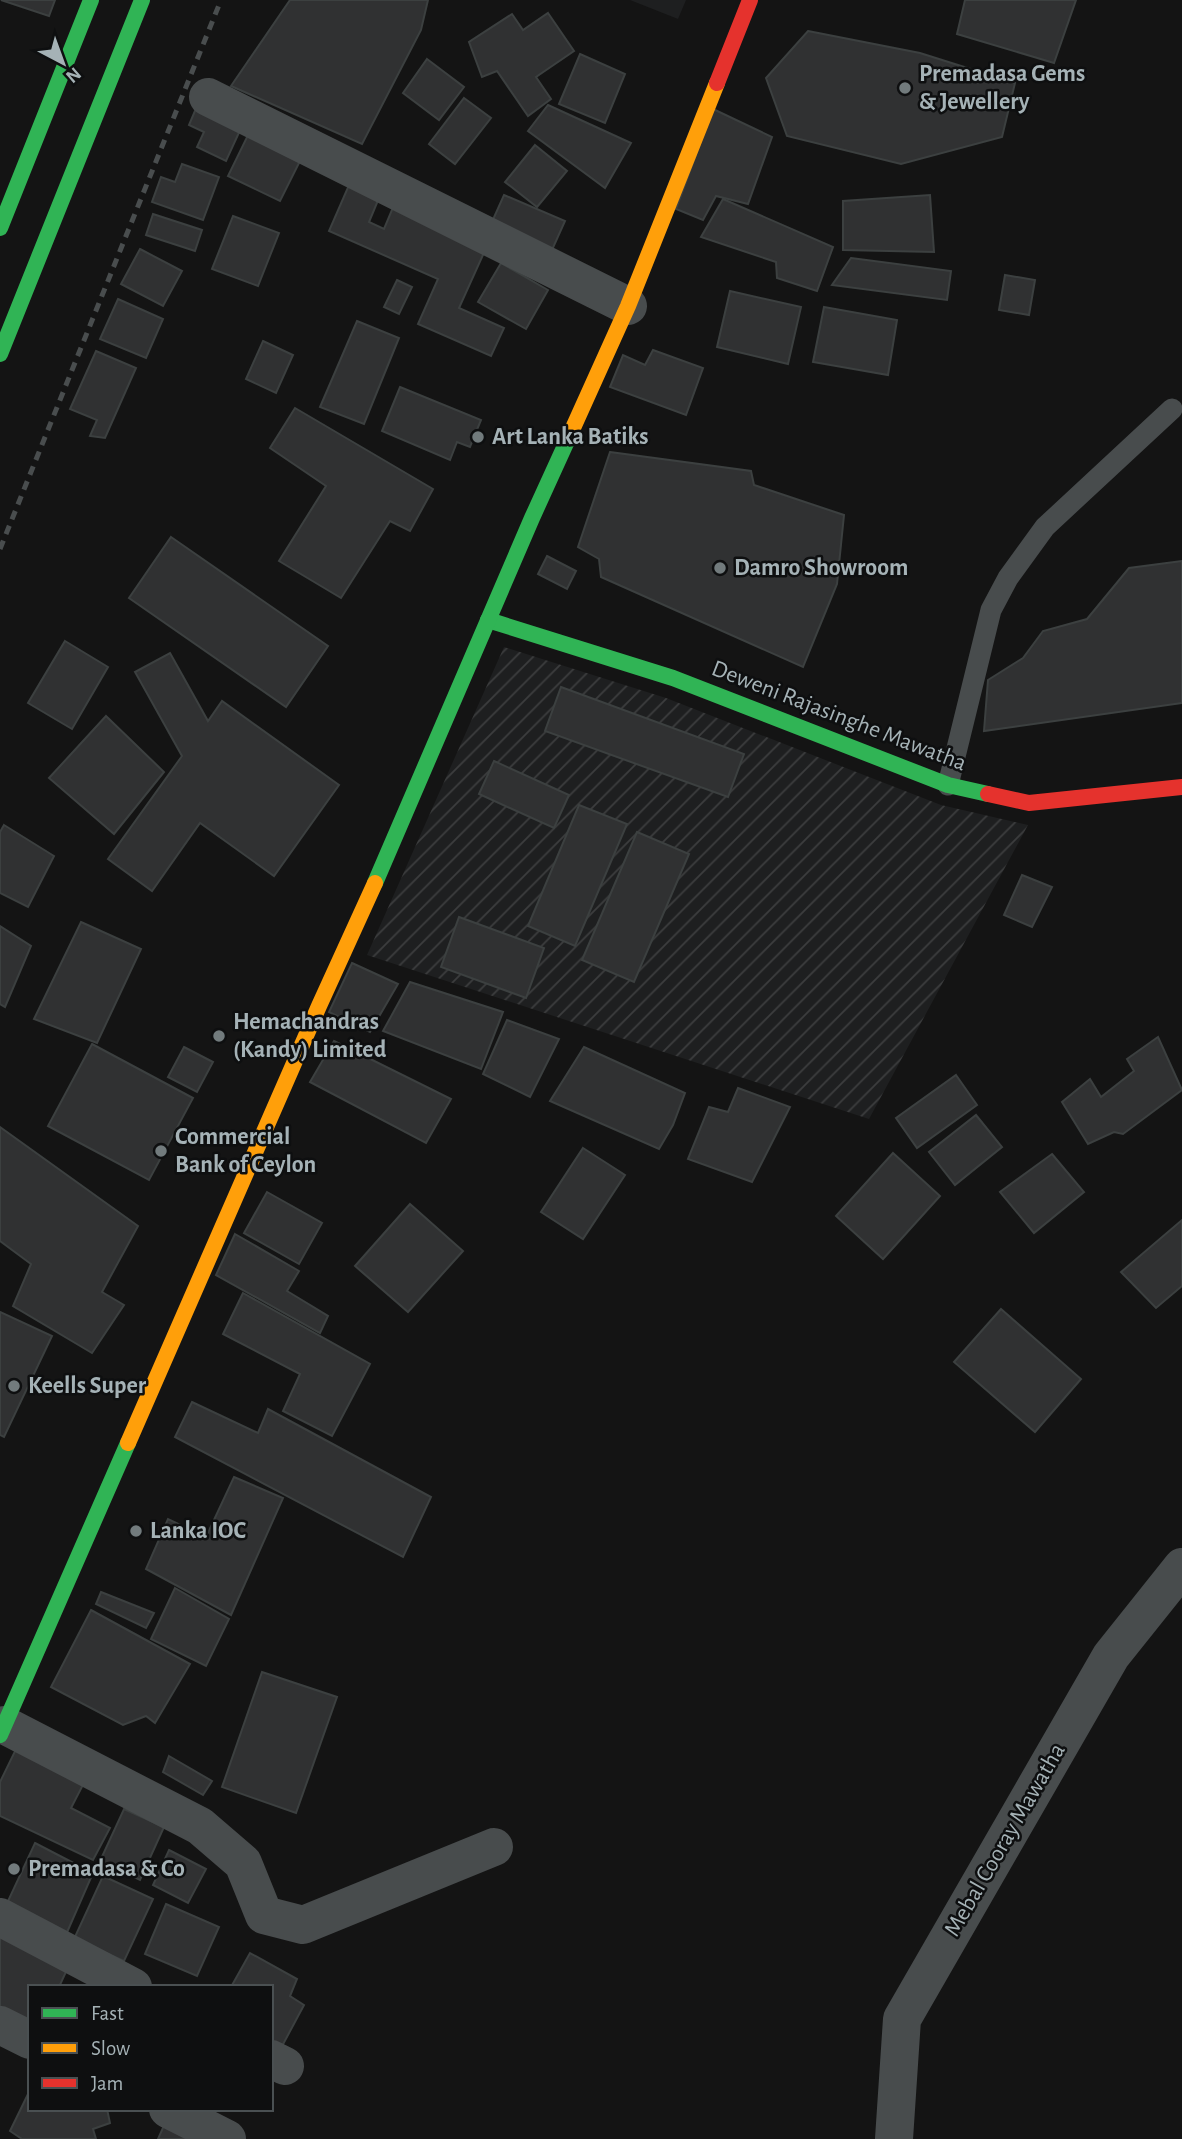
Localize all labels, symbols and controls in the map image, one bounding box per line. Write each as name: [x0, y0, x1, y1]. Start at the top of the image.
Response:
north arrow: [28, 28, 98, 98]
place label: Premadasa Gems & Jewellery: [919, 62, 1085, 114]
text: N: [62, 63, 84, 86]
marker: Premadasa Gems & Jewellery: [897, 80, 913, 96]
place label: Art Lanka Batiks: [492, 425, 649, 449]
marker: Art Lanka Batiks: [470, 429, 486, 445]
place label: Damro Showroom: [734, 556, 908, 580]
marker: Damro Showroom: [712, 560, 728, 576]
street label: Deweni Rajasinghe Mawatha: [708, 656, 970, 776]
place label: Hemachandras (Kandy) Limited: [233, 1010, 387, 1062]
marker: Hemachandras (Kandy) Limited: [211, 1028, 227, 1044]
place label: Commercial Bank of Ceylon: [175, 1125, 316, 1177]
marker: Commercial Bank of Ceylon: [153, 1143, 169, 1159]
place label: Keells Super: [28, 1374, 147, 1398]
marker: Keells Super: [6, 1378, 22, 1394]
place label: Lanka IOC: [150, 1519, 246, 1543]
marker: Lanka IOC: [128, 1523, 144, 1539]
street label: Mebal Cooray Mawatha: [940, 1740, 1070, 1940]
place label: Premadasa & Co: [28, 1857, 185, 1881]
marker: Premadasa & Co: [6, 1861, 22, 1877]
legend: [28, 1985, 273, 2111]
text: Fast: [91, 2003, 124, 2024]
text: Slow: [91, 2038, 130, 2059]
text: Jam: [91, 2073, 123, 2094]

